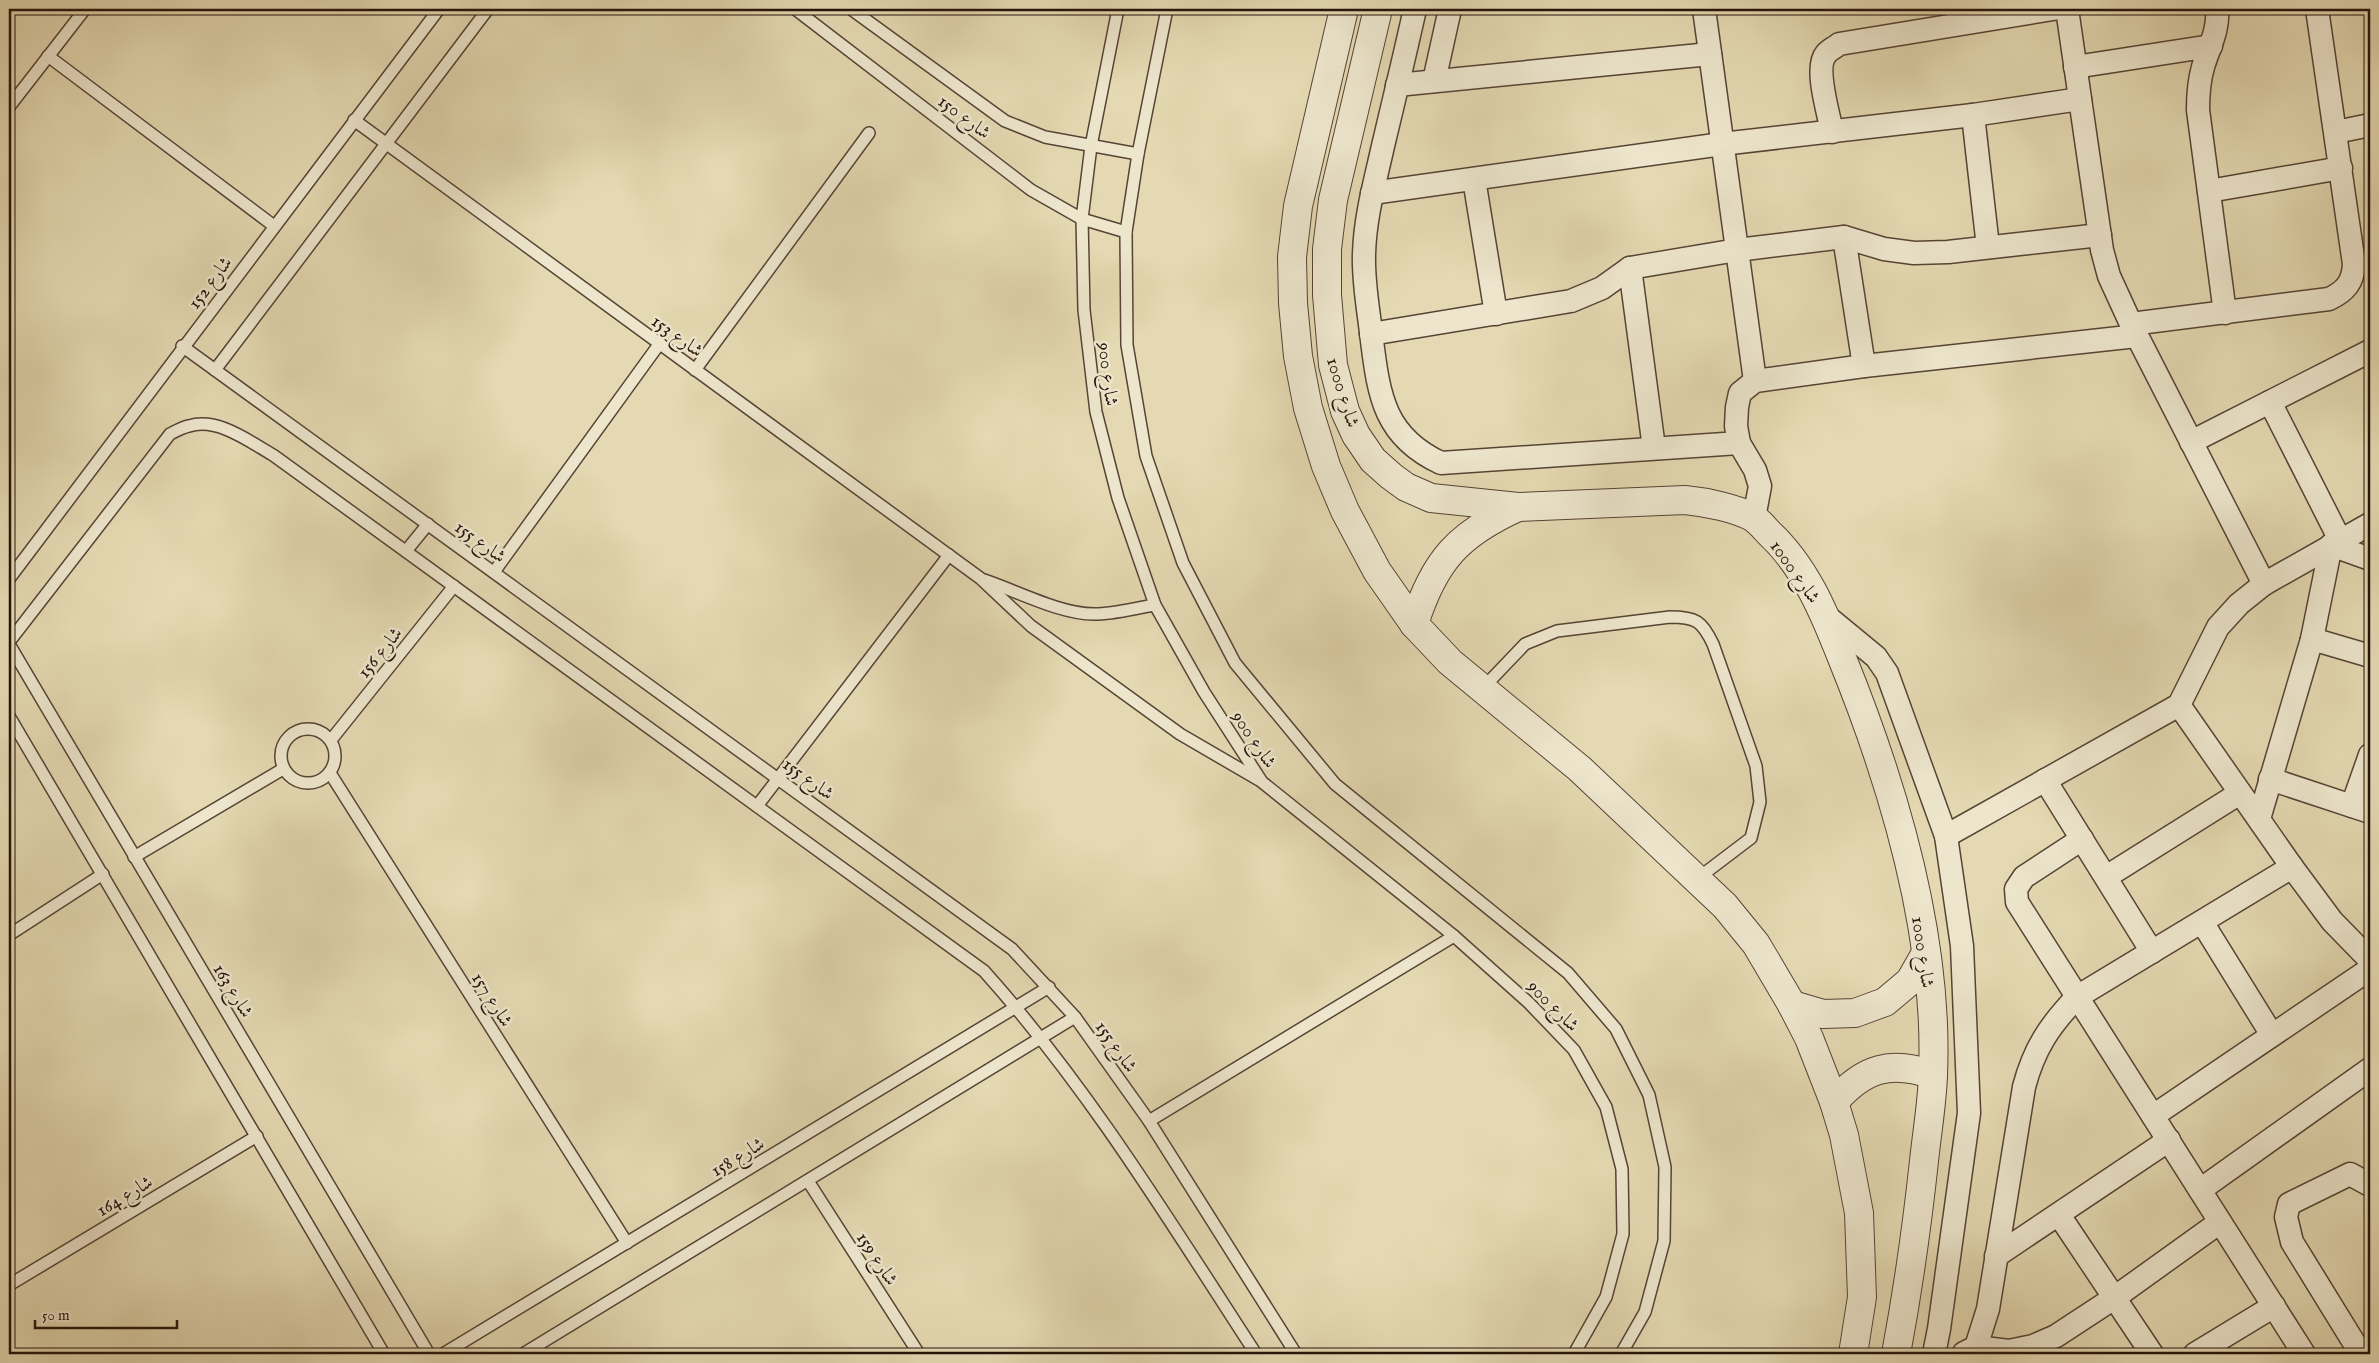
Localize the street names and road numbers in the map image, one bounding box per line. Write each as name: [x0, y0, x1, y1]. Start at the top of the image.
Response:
street label: شارع 150: [931, 90, 995, 147]
street label: شارع 152: [183, 252, 240, 316]
street label: شارع 153: [645, 310, 707, 365]
street label: شارع 900: [1089, 340, 1123, 408]
street label: شارع 1000: [1318, 355, 1364, 431]
street label: شارع 155: [448, 516, 510, 571]
street label: شارع 1000: [1762, 536, 1825, 610]
street label: شارع 156: [353, 623, 410, 685]
street label: شارع 900: [1223, 706, 1281, 775]
street label: شارع 155: [776, 753, 838, 808]
street label: شارع 1000: [1903, 915, 1939, 990]
street label: شارع 163: [205, 959, 258, 1024]
street label: شارع 157: [464, 968, 517, 1033]
street label: شارع 900: [1519, 975, 1584, 1039]
street label: شارع 155: [1087, 1017, 1142, 1079]
street label: شارع 158: [707, 1132, 770, 1185]
street label: شارع 164: [92, 1171, 159, 1225]
street label: شارع 159: [848, 1228, 903, 1292]

